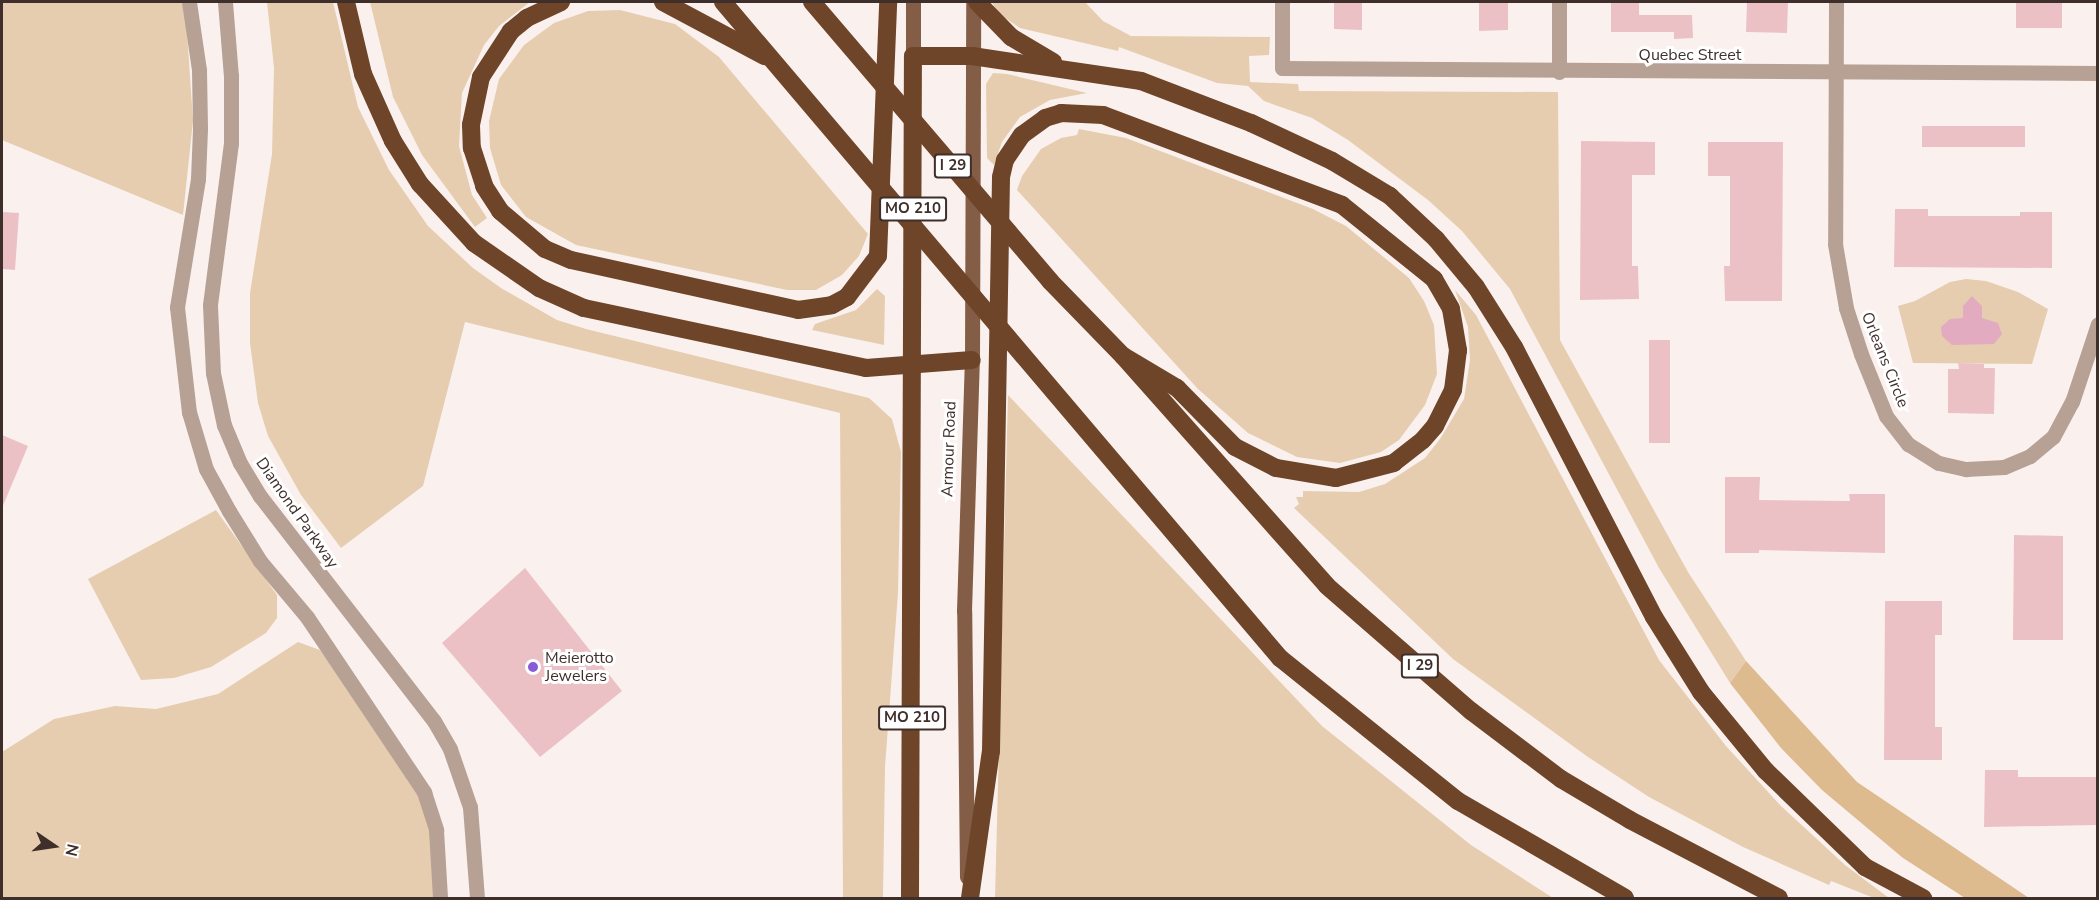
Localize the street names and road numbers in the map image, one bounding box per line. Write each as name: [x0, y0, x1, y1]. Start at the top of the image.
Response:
street label: Quebec Street: [1639, 45, 1741, 65]
road number: I 29: [934, 154, 972, 178]
road number: MO 210: [878, 197, 948, 221]
street label: Orleans Circle: [1857, 309, 1913, 411]
street label: Armour Road: [938, 401, 960, 497]
street label: Diamond Parkway: [252, 454, 342, 572]
road number: I 29: [1400, 654, 1440, 678]
road number: MO 210: [878, 706, 946, 730]

